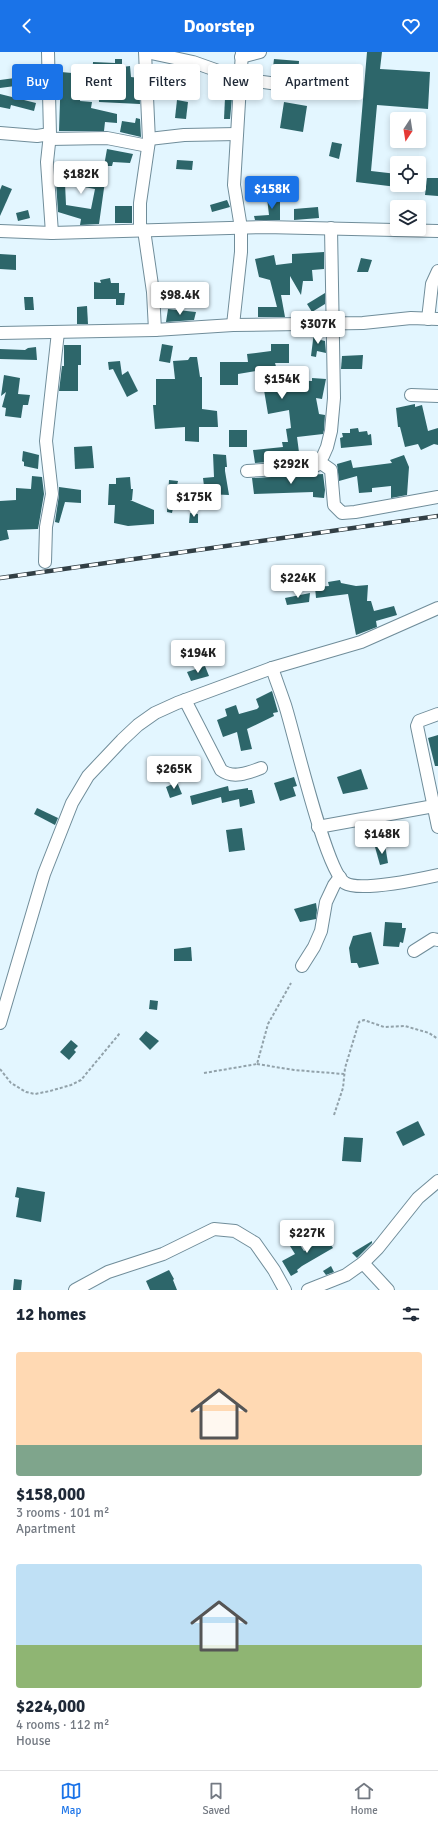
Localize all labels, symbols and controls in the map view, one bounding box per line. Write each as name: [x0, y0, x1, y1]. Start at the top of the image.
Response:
icon: back: [16, 15, 38, 37]
text: Doorstep: [183, 15, 255, 37]
icon: heart: [400, 15, 422, 37]
chip: Buy: [12, 64, 63, 100]
chip: Rent: [71, 64, 126, 100]
chip: Filters: [134, 64, 200, 100]
chip: New: [208, 64, 263, 100]
chip: Apartment: [271, 64, 363, 100]
north arrow: [390, 112, 426, 148]
map controls: [390, 112, 426, 236]
button: locate: [390, 156, 426, 192]
pin: $182K: [53, 161, 109, 195]
text: $182K: [63, 166, 99, 182]
pin: $158K: [244, 176, 300, 210]
text: $158K: [254, 181, 290, 197]
button: layers: [390, 200, 426, 236]
pin: $98.4K: [147, 282, 213, 316]
text: $98.4K: [160, 287, 200, 303]
pin: $307K: [290, 311, 346, 345]
text: $307K: [300, 316, 336, 332]
pin: $154K: [254, 366, 310, 400]
text: $154K: [264, 371, 300, 387]
pin: $292K: [263, 451, 319, 485]
text: $292K: [273, 456, 309, 472]
pin: $175K: [166, 484, 222, 518]
text: $175K: [176, 489, 212, 505]
pin: $224K: [270, 565, 326, 599]
text: $224K: [280, 570, 316, 586]
pin: $194K: [170, 640, 226, 674]
text: $194K: [180, 645, 216, 661]
pin: $265K: [146, 756, 202, 790]
text: $265K: [156, 761, 192, 777]
pin: $148K: [354, 821, 410, 855]
text: $148K: [364, 826, 400, 842]
pin: $227K: [279, 1220, 335, 1254]
text: $227K: [289, 1225, 325, 1241]
icon: filters: [400, 1303, 422, 1325]
text: 12 homes: [16, 1304, 86, 1325]
icon: home: [183, 1378, 255, 1450]
text: $158,000: [16, 1484, 85, 1505]
text: 3 rooms · 101 m²: [16, 1505, 109, 1521]
text: Apartment: [16, 1521, 76, 1537]
icon: home: [183, 1590, 255, 1662]
text: $224,000: [16, 1696, 85, 1717]
text: 4 rooms · 112 m²: [16, 1717, 109, 1733]
text: House: [16, 1733, 51, 1749]
tab: Map: [60, 1780, 82, 1817]
tab: Saved: [202, 1780, 230, 1817]
tab: Home: [350, 1780, 378, 1817]

